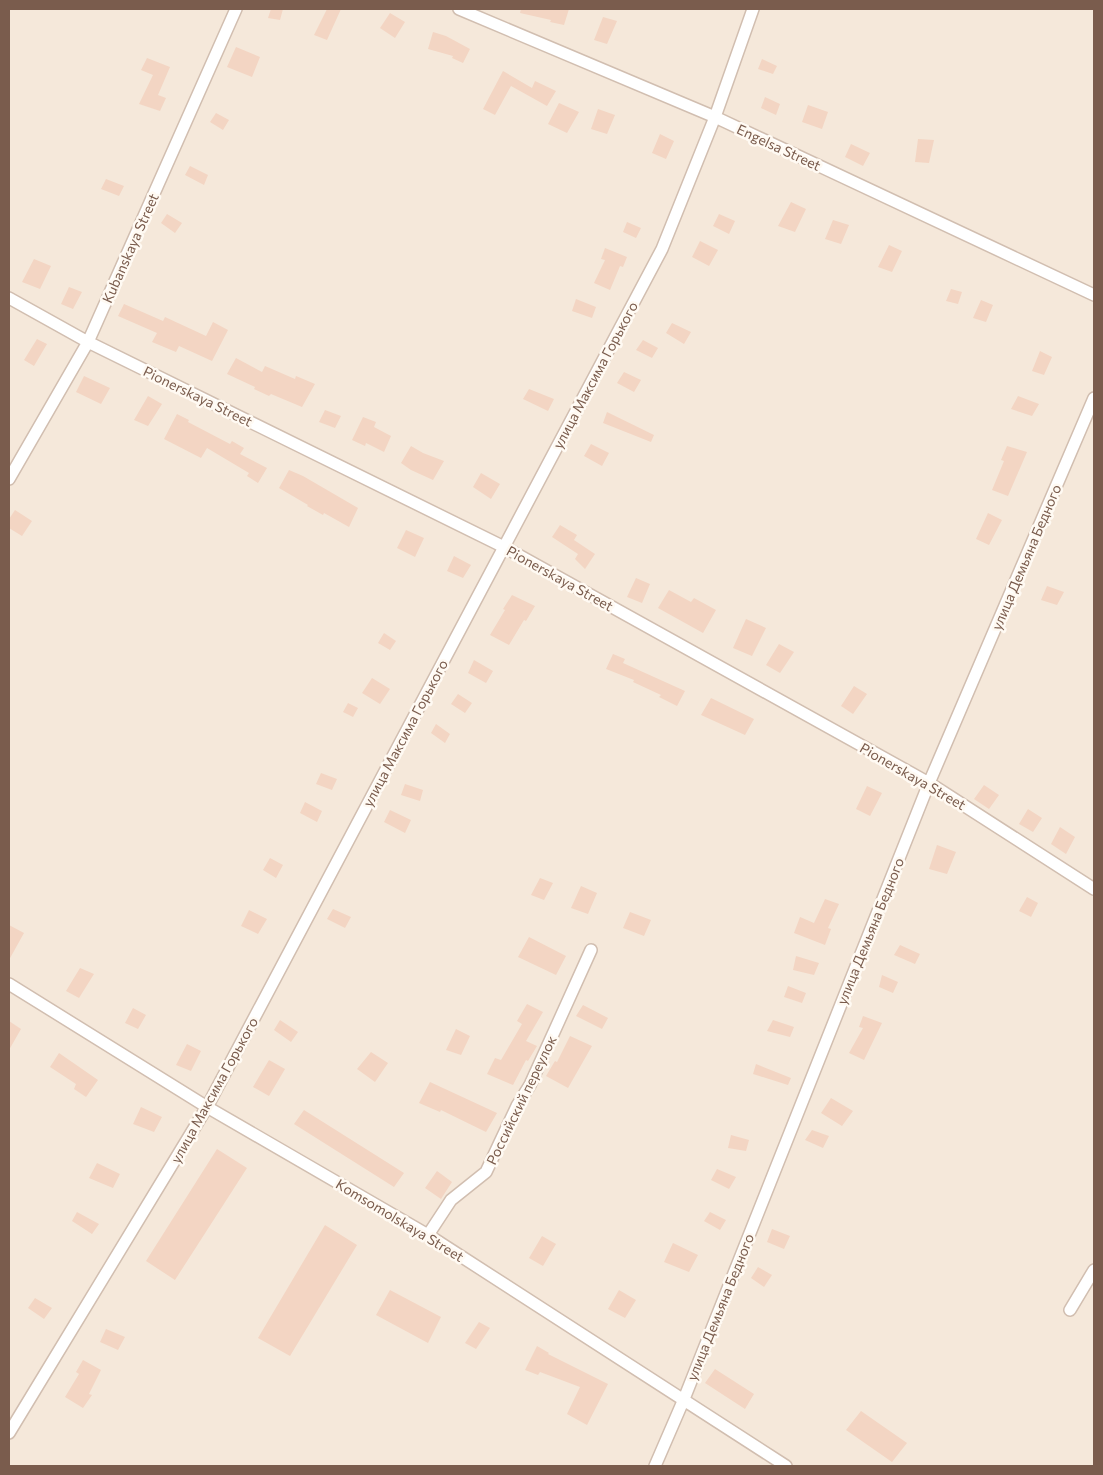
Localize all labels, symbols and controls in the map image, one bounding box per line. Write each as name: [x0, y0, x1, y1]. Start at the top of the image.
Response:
street label: Engelsa Street: [734, 120, 824, 174]
street label: Kubanskaya Street: [98, 190, 162, 306]
street label: улица Максима Горького: [549, 299, 641, 451]
street label: Pionerskaya Street: [141, 362, 256, 430]
street label: улица Демьяна Бедного: [988, 481, 1064, 633]
street label: Pionerskaya Street: [504, 542, 617, 614]
street label: улица Максима Горького: [359, 657, 451, 809]
street label: Pionerskaya Street: [857, 739, 969, 813]
street label: улица Демьяна Бедного: [833, 855, 907, 1007]
street label: улица Максима Горького: [167, 1014, 261, 1166]
street label: Российский переулок: [482, 1032, 560, 1167]
street label: Komsomolskaya Street: [333, 1175, 467, 1265]
street label: улица Демьяна Бедного: [683, 1231, 757, 1383]

